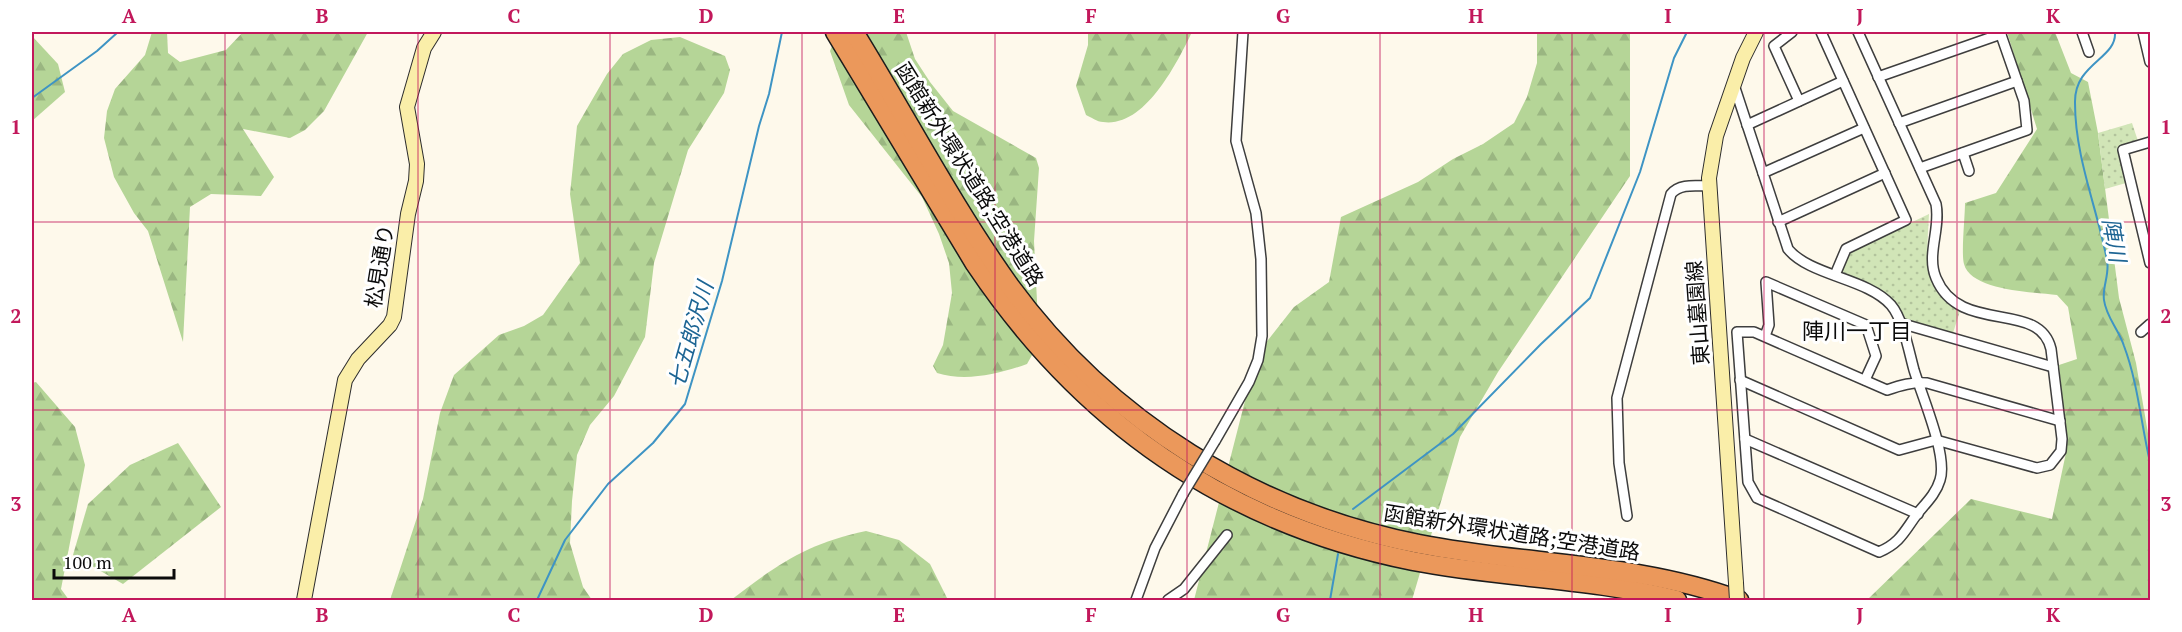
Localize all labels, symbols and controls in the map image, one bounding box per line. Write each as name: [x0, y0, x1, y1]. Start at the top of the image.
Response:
text: A: [122, 2, 137, 29]
text: B: [316, 2, 329, 29]
text: C: [507, 2, 521, 29]
text: D: [699, 2, 713, 29]
text: E: [893, 2, 905, 29]
text: F: [1085, 2, 1097, 29]
text: G: [1276, 2, 1290, 29]
text: H: [1468, 2, 1484, 29]
text: I: [1664, 2, 1672, 29]
text: J: [1856, 2, 1864, 29]
text: K: [2046, 2, 2061, 29]
street label: 函館新外環状道路;空港道路: [890, 57, 1050, 291]
text: 1: [10, 113, 22, 140]
text: 1: [2160, 113, 2172, 140]
water label: 陣川: [2097, 216, 2133, 266]
street label: 松見通り: [359, 222, 399, 310]
street label: 東山墓園線: [1679, 260, 1715, 366]
water label: 七五郎沢川: [661, 276, 720, 392]
text: 2: [10, 302, 22, 329]
text: 2: [2160, 302, 2172, 329]
district label: 陣川一丁目: [1802, 316, 1912, 345]
text: 3: [10, 490, 22, 517]
text: 3: [2160, 490, 2172, 517]
street label: 函館新外環状道路;空港道路: [1382, 498, 1642, 566]
scale bar: [54, 542, 174, 580]
text: 100 m: [63, 550, 112, 574]
text: A: [122, 601, 137, 628]
text: B: [316, 601, 329, 628]
text: C: [507, 601, 521, 628]
text: D: [699, 601, 713, 628]
text: E: [893, 601, 905, 628]
text: F: [1085, 601, 1097, 628]
text: G: [1276, 601, 1290, 628]
text: H: [1468, 601, 1484, 628]
text: I: [1664, 601, 1672, 628]
text: J: [1856, 601, 1864, 628]
text: K: [2046, 601, 2061, 628]

